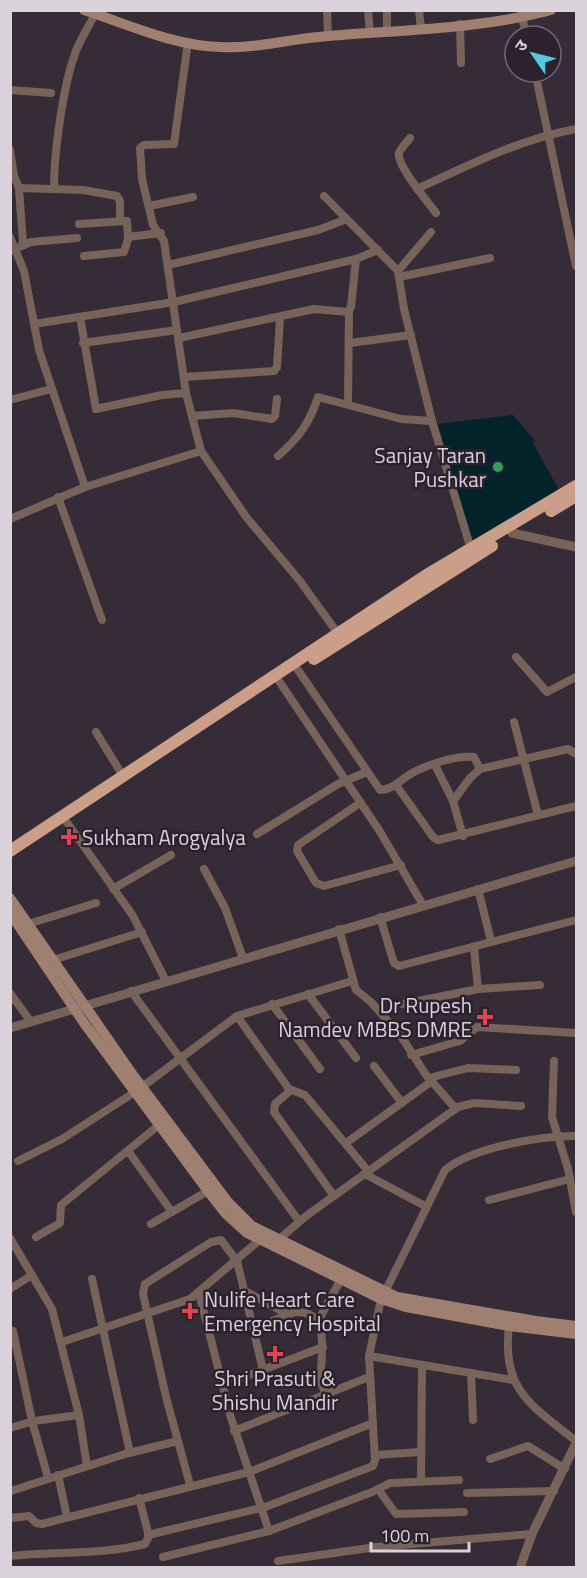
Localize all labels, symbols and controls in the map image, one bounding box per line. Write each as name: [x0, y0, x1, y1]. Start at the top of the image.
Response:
north arrow: [503, 24, 563, 84]
text: उ: [508, 34, 534, 56]
place label: Sanjay Taran Pushkar: [374, 439, 486, 495]
marker: Sanjay Taran Pushkar: [491, 460, 505, 474]
place label: Sukham Arogyalya: [82, 821, 246, 853]
marker: Sukham Arogyalya: [60, 828, 78, 846]
place label: Dr Rupesh Namdev MBBS DMRE: [278, 989, 472, 1045]
marker: Dr Rupesh Namdev MBBS DMRE: [476, 1008, 494, 1026]
place label: Nulife Heart Care Emergency Hospital: [204, 1283, 381, 1339]
marker: Nulife Heart Care Emergency Hospital: [181, 1302, 199, 1320]
marker: Shri Prasuti & Shishu Mandir: [266, 1345, 284, 1363]
place label: Shri Prasuti & Shishu Mandir: [212, 1362, 338, 1418]
scale bar: [371, 1515, 468, 1553]
text: 100 m: [380, 1522, 429, 1549]

